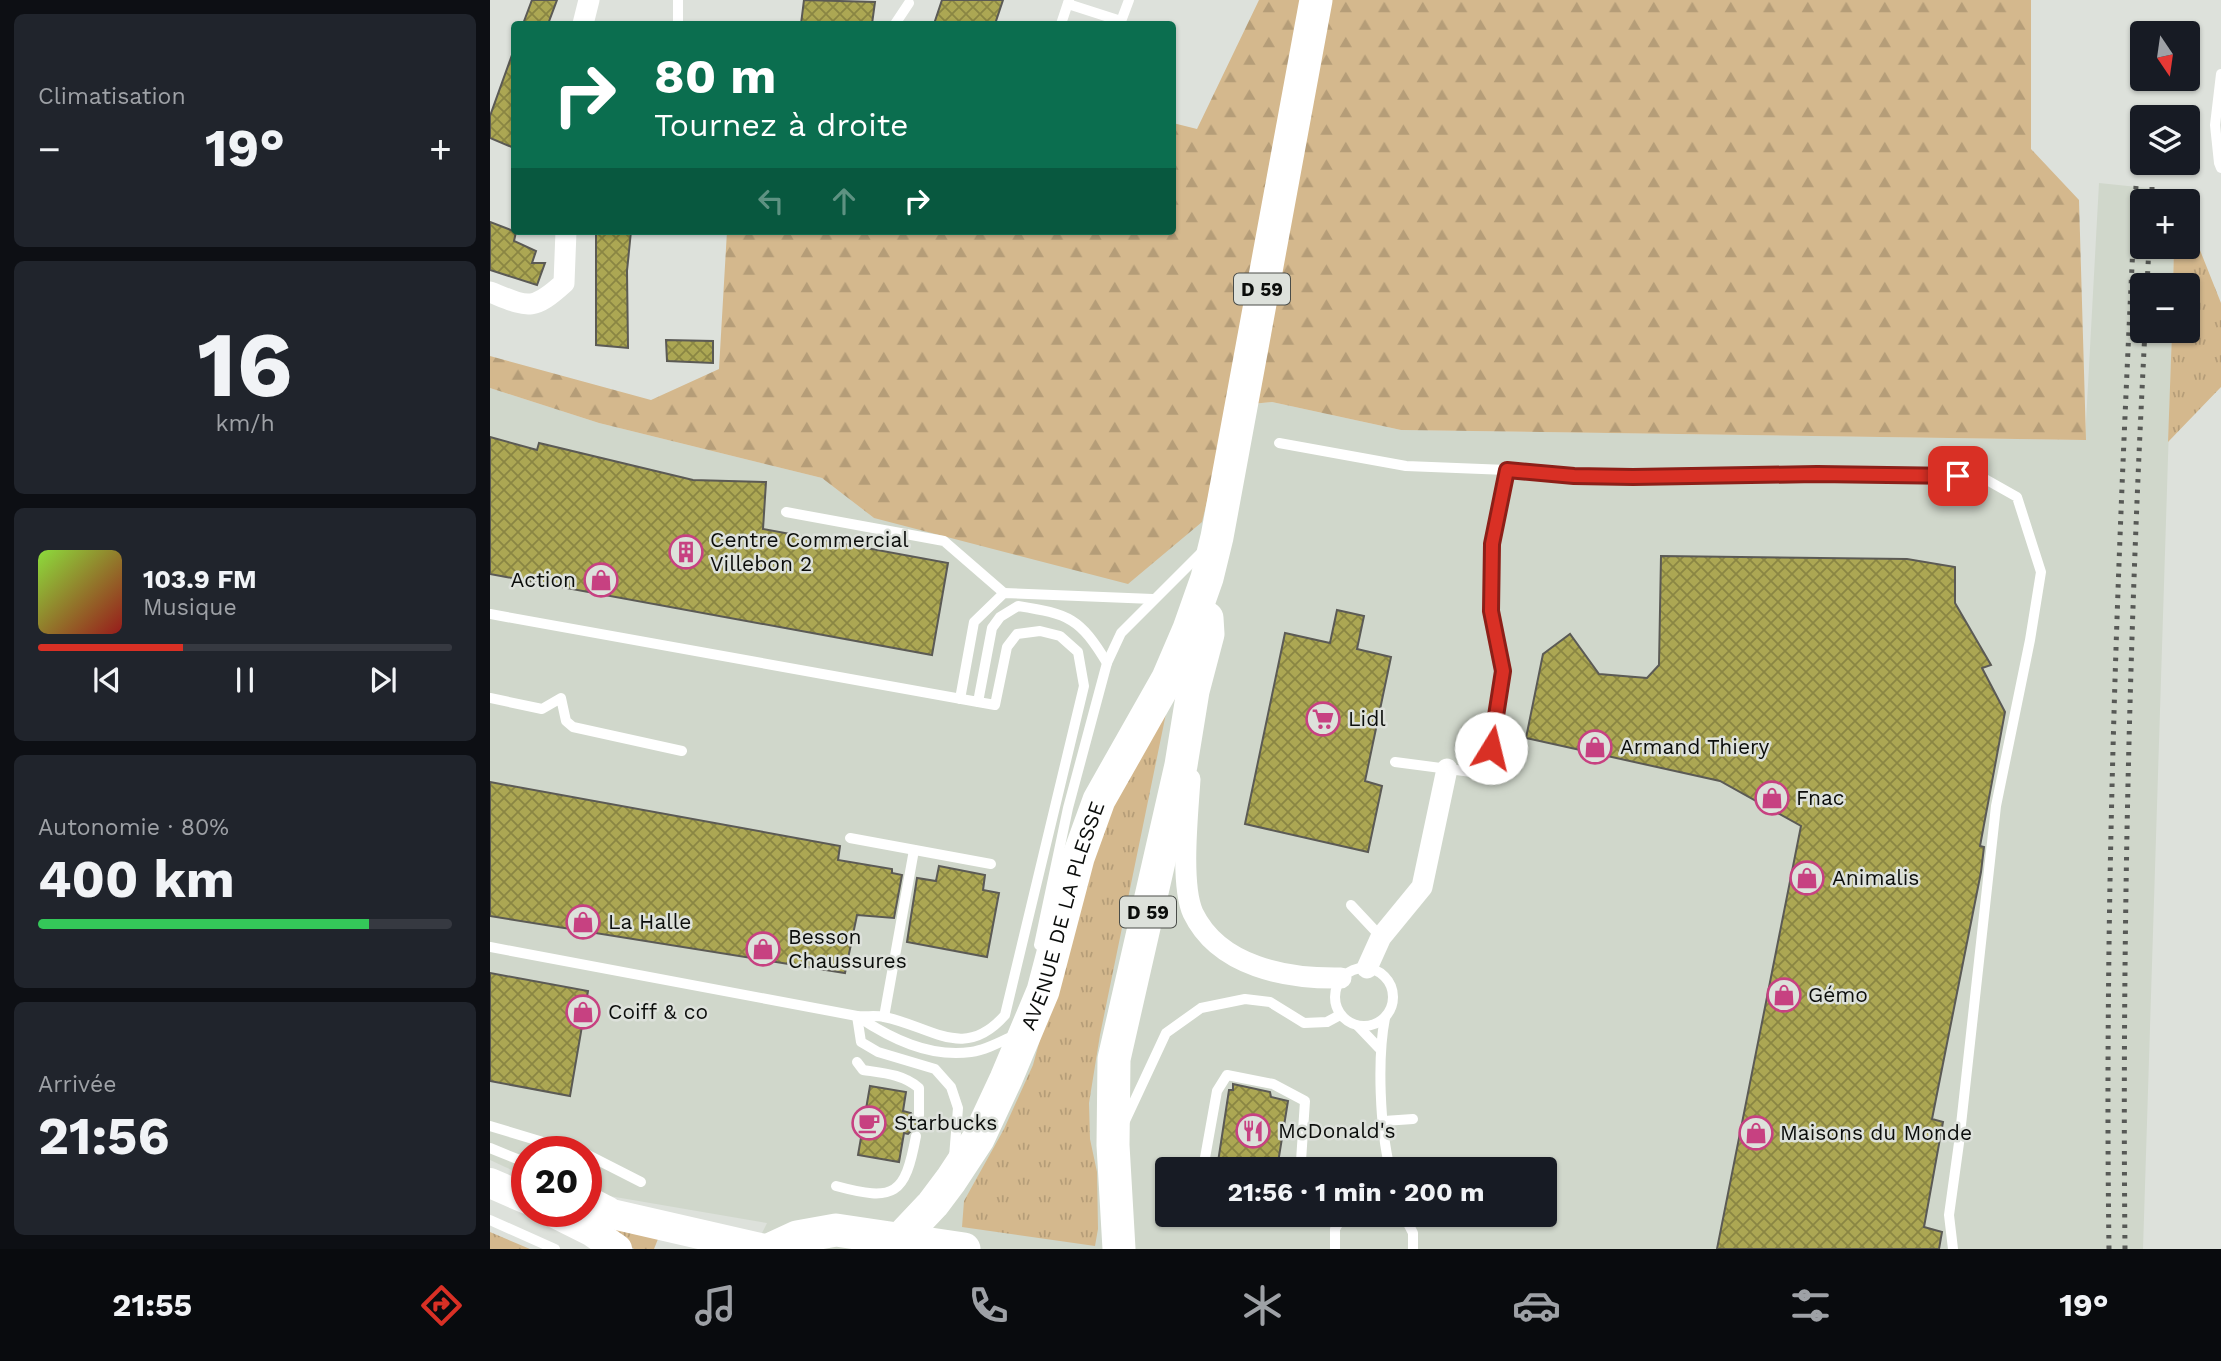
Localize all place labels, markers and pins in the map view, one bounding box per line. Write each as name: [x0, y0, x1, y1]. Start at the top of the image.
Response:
pin: [1928, 446, 1988, 506]
place label: Centre Commercial Villebon 2: [710, 527, 909, 576]
building icon: Centre Commercial Villebon 2: [667, 533, 705, 571]
shop icon: Action: [582, 561, 620, 599]
place label: Action: [511, 567, 576, 592]
supermarket icon: Lidl: [1304, 700, 1342, 738]
place label: Lidl: [1348, 706, 1386, 731]
shop icon: Armand Thiery: [1576, 728, 1614, 766]
place label: Armand Thiery: [1620, 734, 1770, 759]
shop icon: Fnac: [1753, 779, 1791, 817]
place label: Fnac: [1796, 785, 1845, 810]
shop icon: Animalis: [1788, 859, 1826, 897]
place label: Animalis: [1832, 865, 1919, 890]
shop icon: La Halle: [564, 903, 602, 941]
place label: La Halle: [608, 909, 691, 934]
place label: Besson Chaussures: [788, 924, 907, 973]
shop icon: Besson Chaussures: [744, 930, 782, 968]
shop icon: Gémo: [1765, 976, 1803, 1014]
place label: Gémo: [1808, 982, 1868, 1007]
shop icon: Coiff & co: [564, 993, 602, 1031]
place label: Coiff & co: [608, 999, 708, 1024]
cafe icon: Starbucks: [850, 1104, 888, 1142]
place label: Starbucks: [894, 1110, 997, 1135]
restaurant icon: McDonald's: [1234, 1112, 1272, 1150]
shop icon: Maisons du Monde: [1737, 1114, 1775, 1152]
place label: McDonald's: [1278, 1118, 1395, 1143]
place label: Maisons du Monde: [1780, 1120, 1972, 1145]

